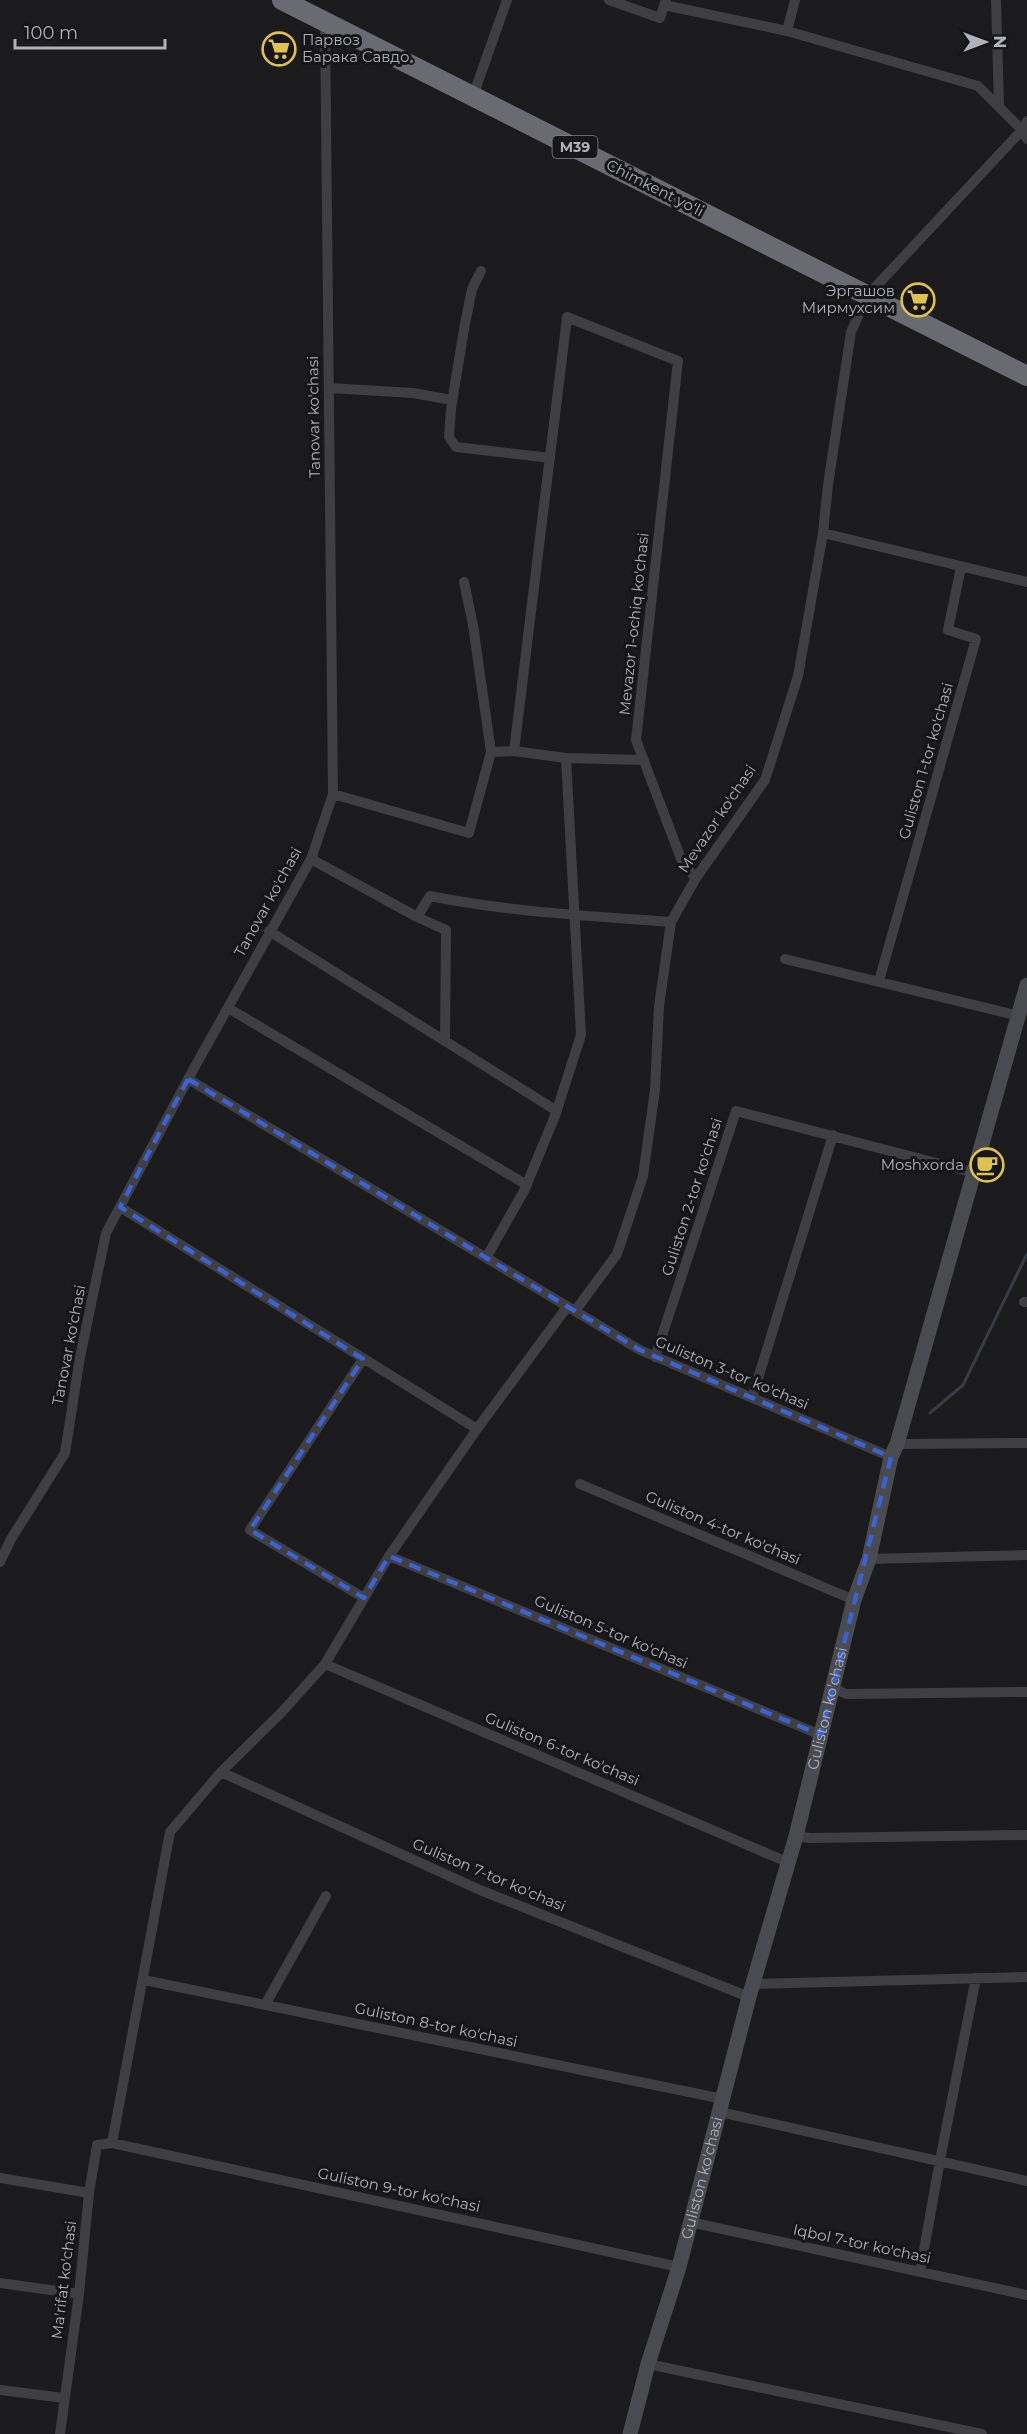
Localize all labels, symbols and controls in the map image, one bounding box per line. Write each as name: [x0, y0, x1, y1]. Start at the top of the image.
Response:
scale bar: [15, 12, 165, 50]
north arrow: [955, 12, 1015, 72]
text: 100 m: [24, 22, 78, 44]
place label: Парвоз Барака Савдо.: [302, 30, 413, 66]
supermarket icon: Парвоз Барака Савдо.: [261, 31, 297, 67]
text: N: [990, 36, 1009, 48]
road number: M39: [552, 136, 598, 158]
street label: Chimkent yo‘li: [603, 155, 707, 220]
place label: Эргашов Мирмухсим: [802, 281, 895, 317]
supermarket icon: Эргашов Мирмухсим: [900, 282, 936, 318]
street label: Tanovar ko'chasi: [303, 356, 324, 478]
street label: Mevazor 1-ochiq ko'chasi: [614, 532, 653, 716]
street label: Guliston 1-tor ko'chasi: [894, 680, 957, 841]
street label: Mevazor ko'chasi: [673, 761, 760, 876]
street label: Tanovar ko'chasi: [230, 844, 306, 960]
street label: Guliston 2-tor ko'chasi: [657, 1115, 726, 1278]
cafe icon: Moshxorda: [969, 1147, 1005, 1183]
place label: Moshxorda: [881, 1155, 964, 1174]
street label: Tanovar ko'chasi: [48, 1283, 90, 1407]
street label: Guliston 3-tor ko'chasi: [652, 1332, 812, 1414]
street label: Guliston 4-tor ko'chasi: [643, 1486, 804, 1569]
street label: Guliston 5-tor ko'chasi: [531, 1591, 691, 1673]
street label: Guliston ko'chasi: [803, 1645, 851, 1772]
street label: Guliston 6-tor ko'chasi: [482, 1707, 642, 1790]
street label: Guliston 7-tor ko'chasi: [410, 1834, 569, 1915]
street label: Guliston 8-tor ko'chasi: [353, 1998, 519, 2051]
street label: Guliston ko'chasi: [677, 2115, 727, 2241]
street label: Guliston 9-tor ko'chasi: [316, 2163, 482, 2216]
street label: Ma'rifat ko'chasi: [47, 2220, 80, 2340]
street label: Iqbol 7-tor ko'chasi: [791, 2220, 933, 2267]

